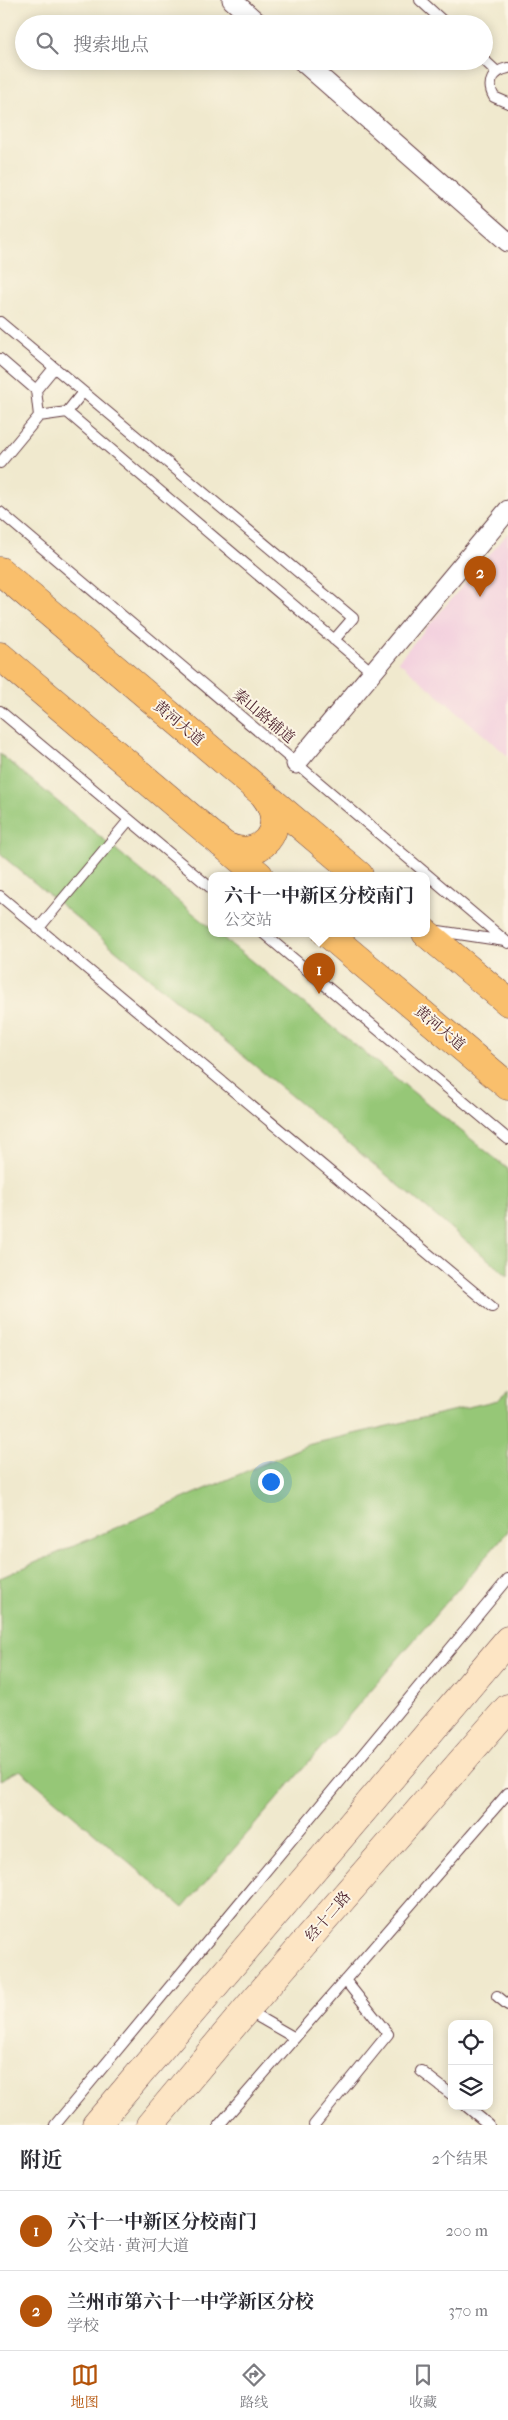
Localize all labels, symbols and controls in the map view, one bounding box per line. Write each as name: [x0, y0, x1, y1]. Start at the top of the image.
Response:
search box: [15, 15, 493, 70]
icon: search: [33, 29, 61, 57]
text: 搜索地点: [73, 34, 149, 56]
pin: 2: [464, 556, 496, 597]
street label: 秦山路辅道: [229, 685, 299, 747]
street label: 黄河大道: [150, 697, 208, 749]
popup: [208, 872, 430, 937]
text: 六十一中新区分校南门: [224, 885, 414, 907]
text: 公交站: [224, 910, 272, 929]
pin: 1: [303, 953, 335, 994]
street label: 黄河大道: [411, 1002, 469, 1054]
your location: [258, 1469, 284, 1495]
street label: 经十二路: [302, 1887, 354, 1945]
map controls: [448, 2020, 493, 2110]
button: locate: [448, 2020, 493, 2065]
button: layers: [448, 2065, 493, 2110]
text: 附近: [20, 2148, 62, 2172]
text: 2个结果: [432, 2149, 488, 2168]
text: 六十一中新区分校南门: [67, 2211, 257, 2233]
text: 1: [33, 2221, 39, 2240]
text: 200 m: [445, 2221, 488, 2240]
text: 公交站 · 黄河大道: [67, 2236, 189, 2255]
text: 兰州市第六十一中学新区分校: [67, 2291, 314, 2313]
text: 2: [32, 2301, 40, 2320]
text: 370 m: [448, 2301, 488, 2320]
text: 学校: [67, 2316, 99, 2335]
tab: 地图: [71, 2361, 99, 2411]
tab: 路线: [240, 2361, 268, 2411]
tab: 收藏: [409, 2361, 437, 2411]

